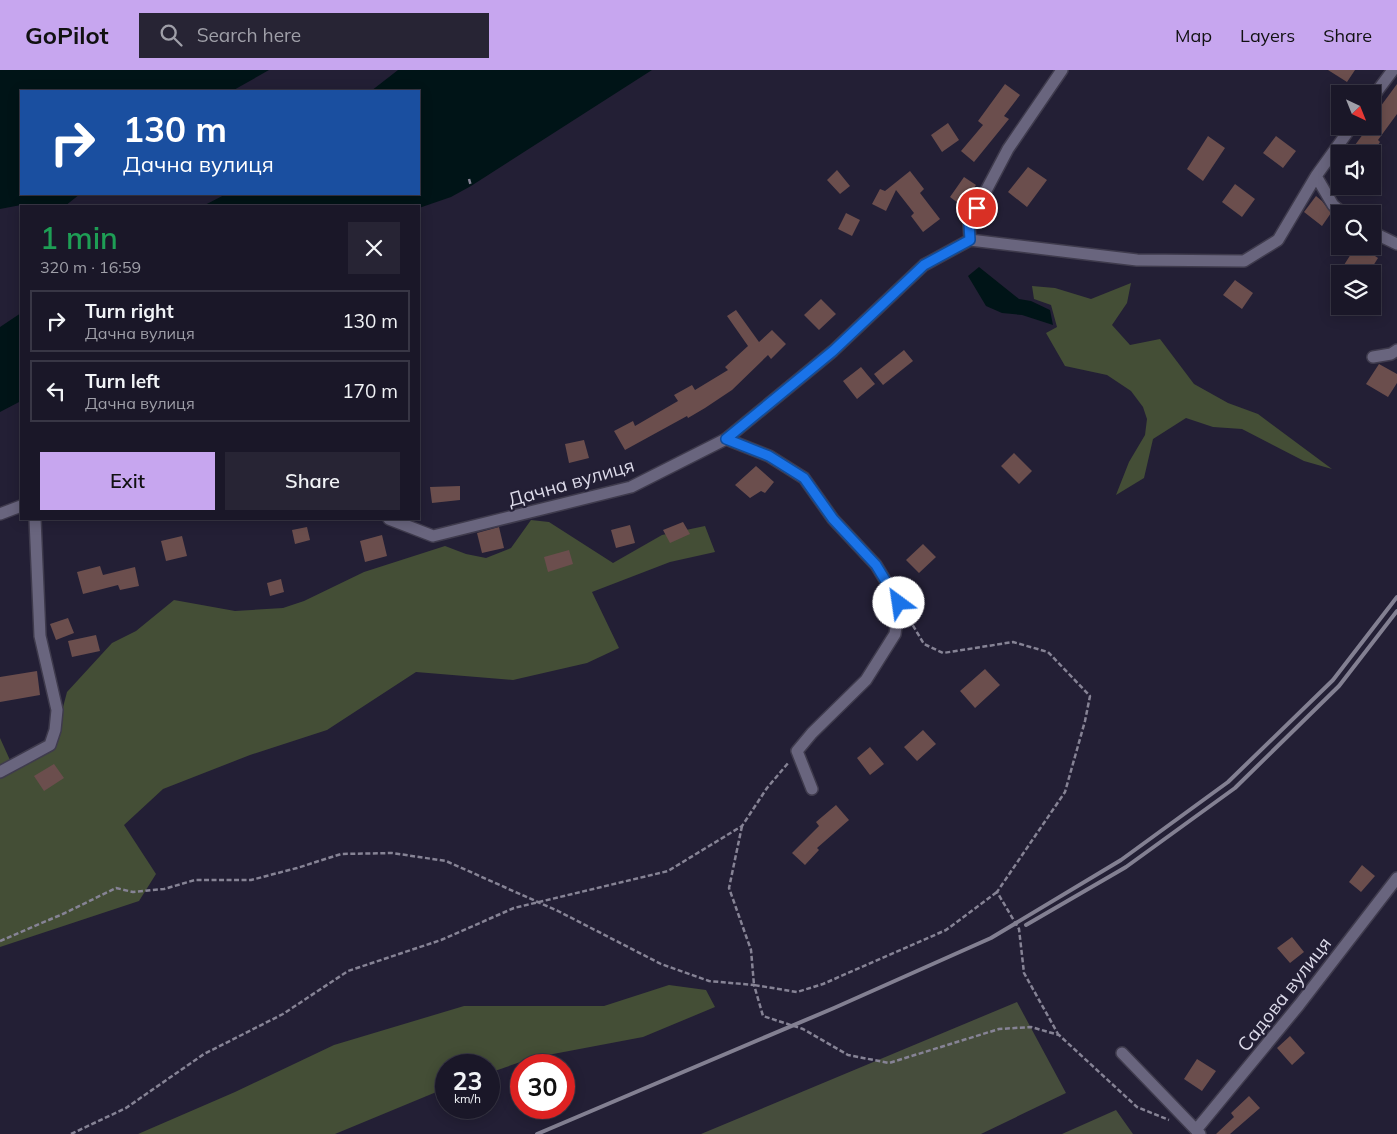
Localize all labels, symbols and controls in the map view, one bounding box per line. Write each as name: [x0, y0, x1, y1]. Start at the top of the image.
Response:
search box: [139, 13, 489, 58]
text: GoPilot: [25, 20, 109, 50]
icon: search: [157, 21, 185, 49]
text: Search here: [197, 23, 301, 47]
text: Map: [1175, 24, 1212, 47]
text: Layers: [1240, 24, 1295, 47]
text: Share: [1323, 24, 1372, 47]
north arrow: [1331, 85, 1381, 135]
map controls: [1331, 85, 1381, 315]
text: 130 m: [123, 107, 227, 151]
icon: right: [40, 110, 105, 175]
button: sound: [1331, 145, 1381, 195]
text: Дачна вулиця: [123, 150, 274, 178]
pin: [956, 187, 998, 229]
icon: arrive: [963, 194, 991, 222]
button: search: [1331, 205, 1381, 255]
text: 1 min: [40, 219, 118, 257]
button: close: [348, 222, 400, 274]
text: 320 m · 16:59: [40, 257, 141, 277]
button: layers: [1331, 265, 1381, 315]
text: Turn right: [85, 299, 174, 323]
icon: right: [42, 307, 70, 335]
text: 130 m: [342, 309, 398, 333]
text: Дачна вулиця: [85, 323, 195, 343]
text: Turn left: [85, 369, 160, 393]
icon: left: [42, 377, 70, 405]
text: 170 m: [342, 379, 398, 403]
text: Дачна вулиця: [85, 393, 195, 413]
button: Exit: [40, 452, 215, 510]
button: Share: [225, 452, 400, 510]
street label: Дачна вулиця: [505, 453, 637, 511]
position arrow: [872, 576, 924, 628]
street label: Садова вулиця: [1232, 932, 1336, 1056]
speed limit sign: 30: [510, 1054, 575, 1119]
text: 23: [452, 1065, 483, 1096]
text: km/h: [454, 1091, 481, 1106]

